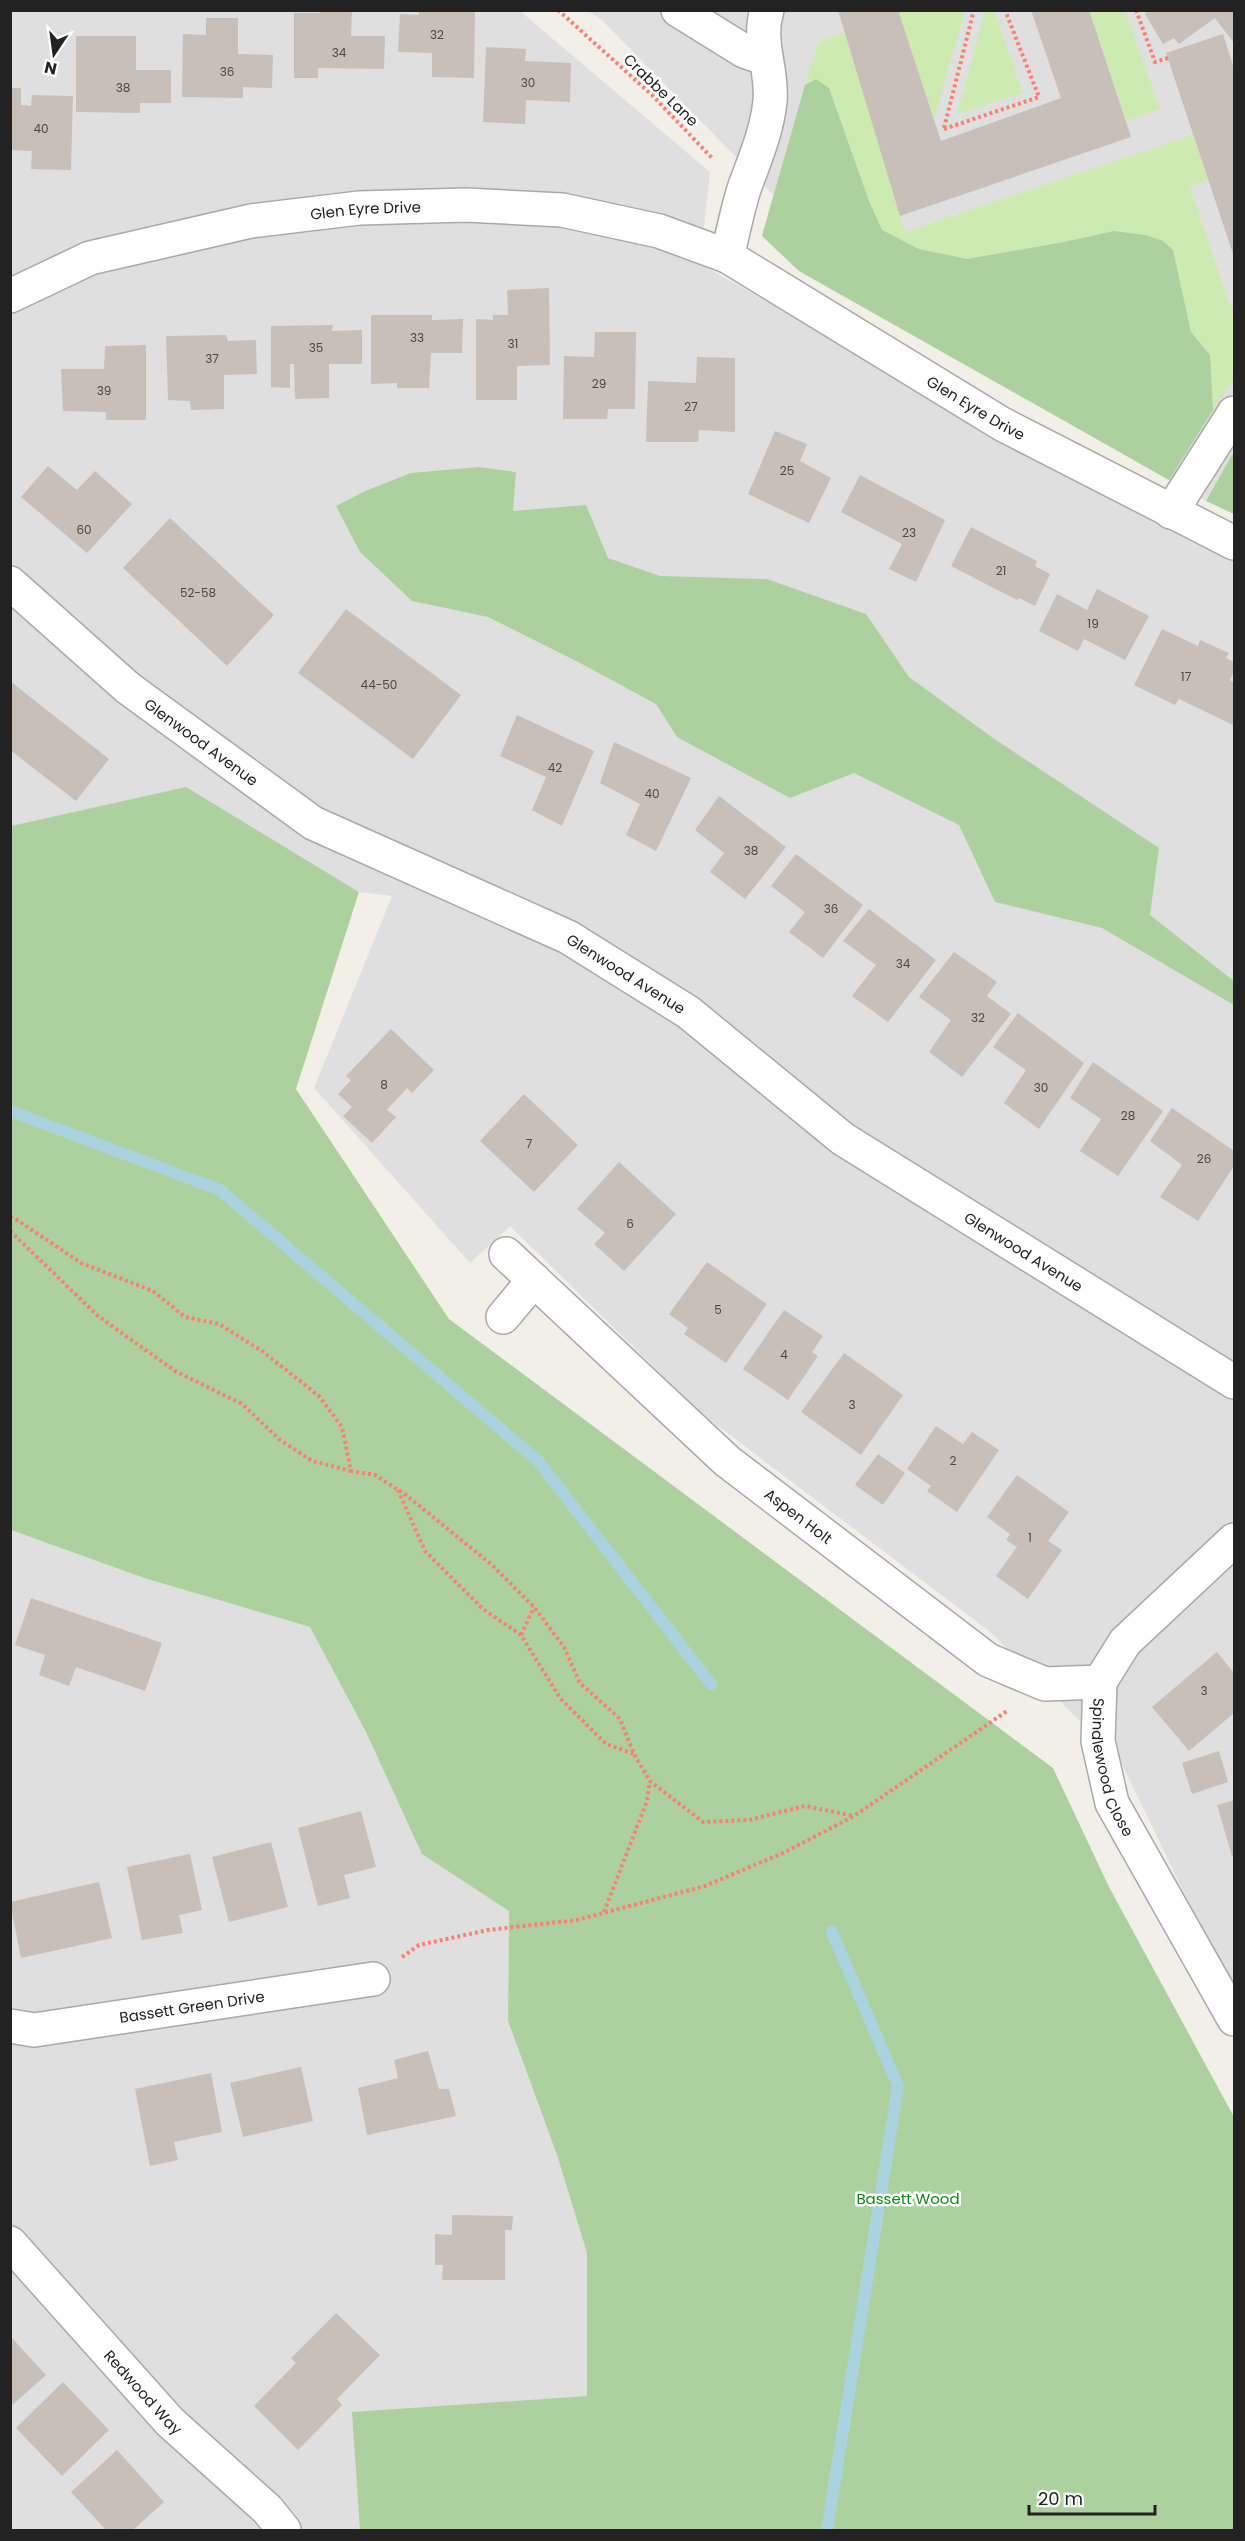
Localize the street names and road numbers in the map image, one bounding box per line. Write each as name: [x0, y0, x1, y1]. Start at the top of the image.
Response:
street label: Crabbe Lane: [619, 49, 703, 131]
street label: Glen Eyre Drive: [309, 196, 421, 224]
street label: Glen Eyre Drive: [923, 370, 1029, 445]
street label: Glenwood Avenue: [140, 693, 263, 790]
street label: Glenwood Avenue: [563, 928, 690, 1018]
street label: Glenwood Avenue: [960, 1206, 1087, 1296]
street label: Aspen Holt: [760, 1483, 837, 1548]
street label: Spindlewood Close: [1088, 1698, 1139, 1840]
street label: Bassett Green Drive: [118, 1985, 266, 2028]
street label: Redwood Way: [100, 2345, 188, 2439]

